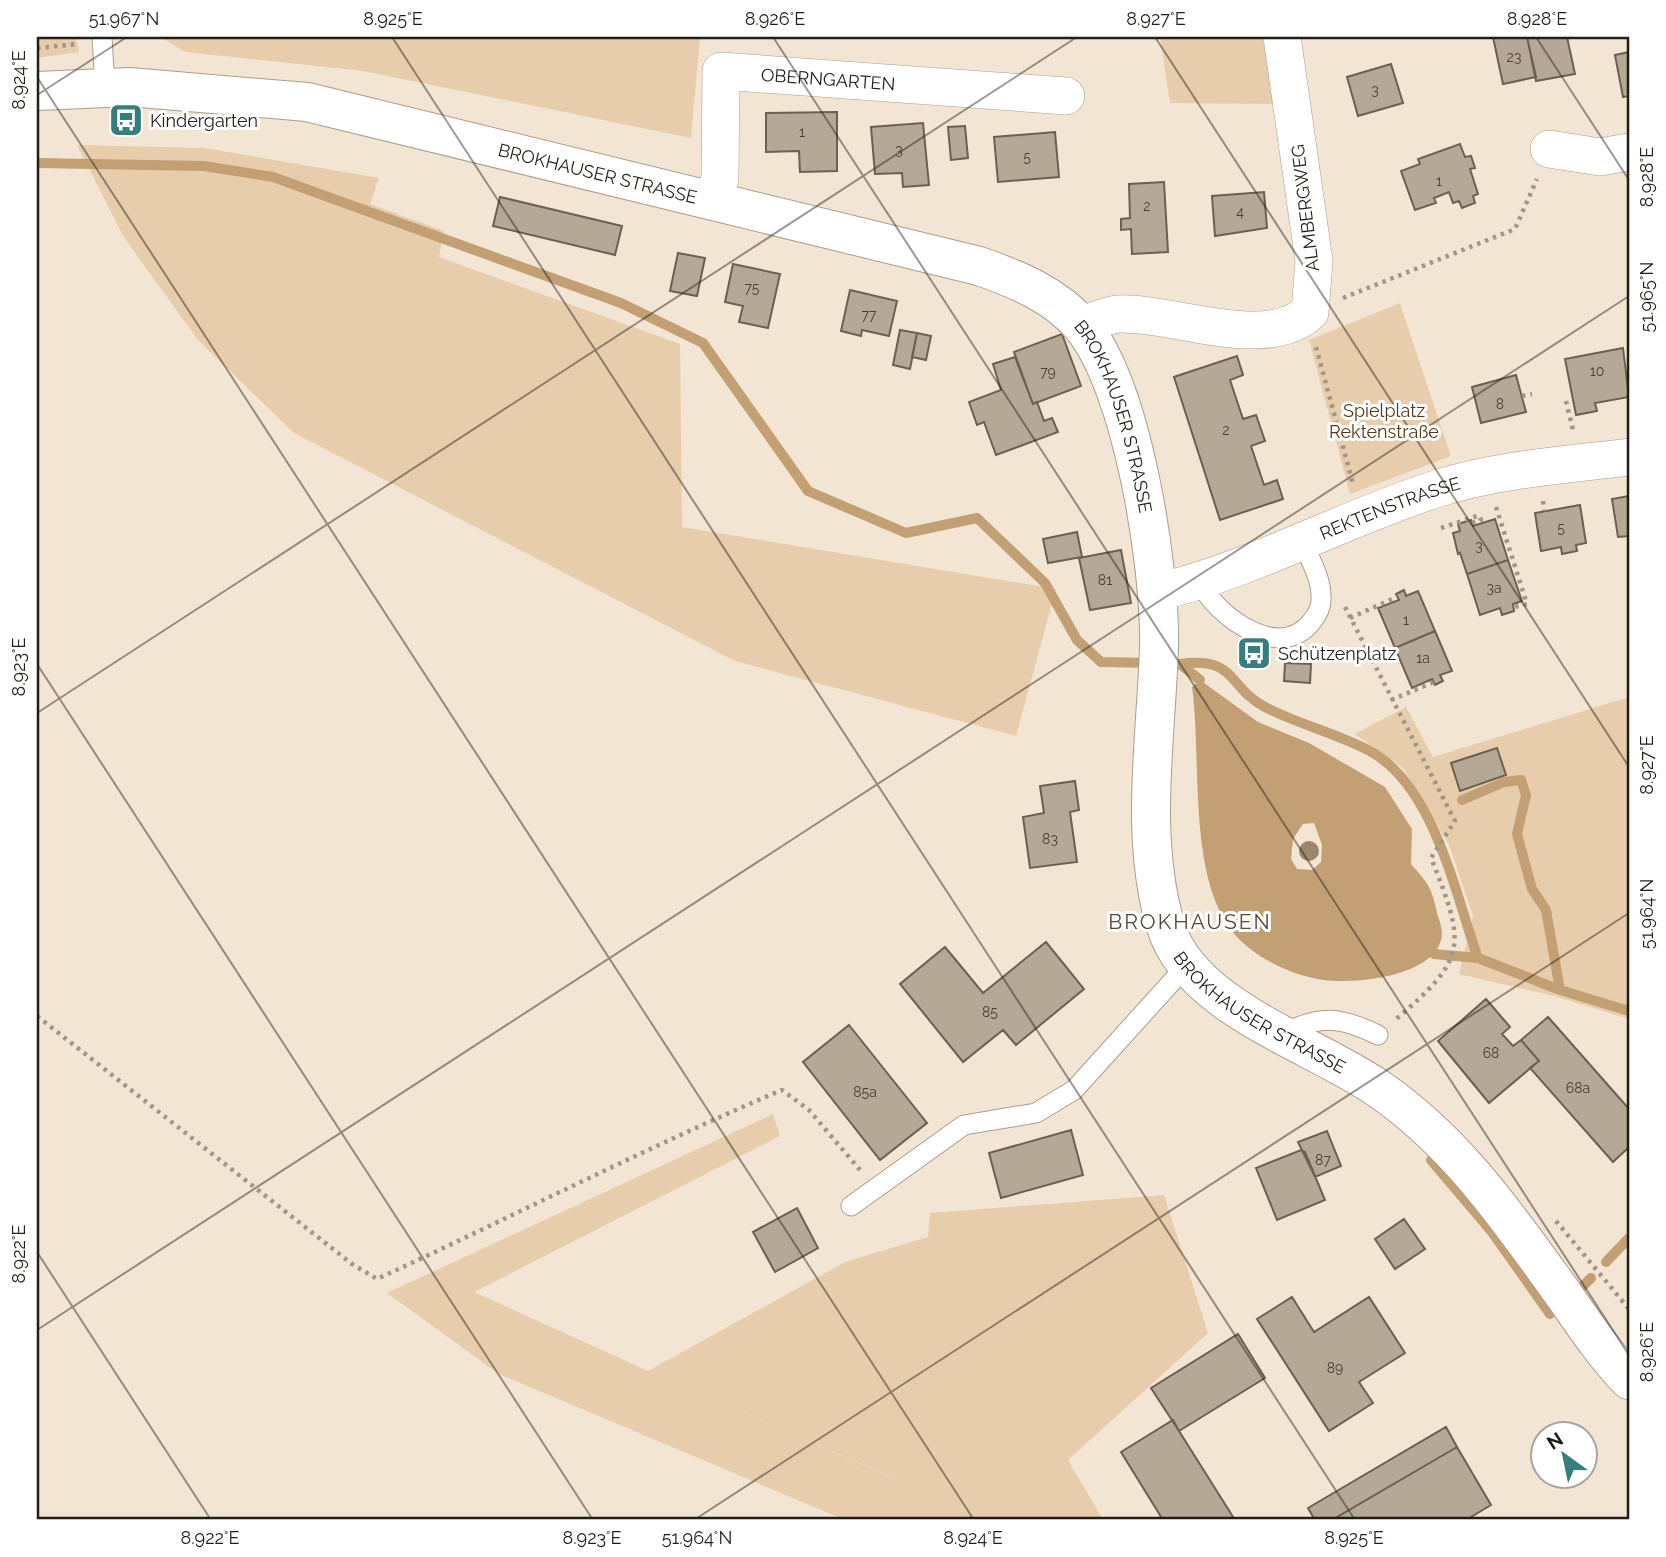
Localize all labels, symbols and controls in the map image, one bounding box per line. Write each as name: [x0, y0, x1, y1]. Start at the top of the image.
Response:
text: 51.967°N: [89, 8, 159, 29]
text: 8.925°E: [363, 8, 423, 29]
text: 8.926°E: [745, 8, 805, 29]
text: 8.927°E: [1126, 8, 1186, 29]
text: 8.928°E: [1507, 8, 1567, 29]
house number: 23: [1507, 49, 1521, 65]
text: 8.924°E: [8, 50, 29, 110]
street label: OBERNGARTEN: [760, 63, 896, 94]
house number: 3: [1371, 82, 1379, 98]
bus stop icon: Kindergarten: [107, 101, 145, 139]
place label: Kindergarten: [150, 110, 258, 131]
house number: 1: [799, 124, 805, 140]
street label: BROKHAUSER STRASSE: [496, 139, 699, 207]
house number: 3: [895, 142, 903, 158]
street label: ALMBERGWEG: [1287, 143, 1323, 273]
text: 8.928°E: [1636, 147, 1657, 207]
house number: 5: [1023, 149, 1031, 165]
house number: 1: [1436, 173, 1442, 189]
house number: 2: [1143, 198, 1151, 214]
house number: 4: [1236, 204, 1244, 220]
text: 51.965°N: [1636, 262, 1657, 332]
house number: 75: [745, 280, 760, 296]
house number: 77: [862, 307, 877, 323]
street label: BROKHAUSER STRASSE: [1070, 315, 1157, 514]
house number: 10: [1590, 363, 1604, 379]
house number: 79: [1040, 364, 1056, 380]
house number: 8: [1496, 396, 1504, 412]
park label: Spielplatz Rektenstraße: [1329, 400, 1439, 442]
house number: 2: [1222, 422, 1230, 438]
street label: REKTENSTRASSE: [1316, 472, 1462, 543]
house number: 5: [1557, 520, 1565, 536]
house number: 3: [1475, 538, 1483, 554]
house number: 81: [1098, 572, 1112, 588]
house number: 3a: [1486, 580, 1502, 596]
house number: 1: [1403, 612, 1409, 628]
bus stop icon: Schützenplatz: [1235, 634, 1273, 672]
text: 8.923°E: [8, 637, 29, 696]
place label: Schützenplatz: [1278, 643, 1397, 664]
house number: 1a: [1416, 650, 1430, 666]
text: 8.927°E: [1636, 735, 1657, 795]
house number: 83: [1042, 831, 1058, 847]
text: 51.964°N: [1636, 879, 1657, 949]
district label: BROKHAUSEN: [1108, 909, 1272, 934]
street label: BROKHAUSER STRASSE: [1170, 947, 1350, 1077]
house number: 85: [982, 1004, 998, 1020]
house number: 68: [1483, 1045, 1499, 1061]
house number: 68a: [1566, 1080, 1590, 1096]
house number: 85a: [853, 1084, 877, 1100]
house number: 87: [1315, 1152, 1331, 1168]
text: 8.922°E: [8, 1225, 29, 1283]
text: 8.926°E: [1636, 1322, 1657, 1382]
house number: 89: [1327, 1360, 1343, 1376]
north arrow: [1530, 1420, 1600, 1490]
text: N: [1543, 1428, 1567, 1454]
text: 8.922°E: [181, 1527, 239, 1548]
text: 8.923°E: [563, 1527, 622, 1548]
text: 51.964°N: [662, 1527, 732, 1548]
text: 8.924°E: [943, 1527, 1003, 1548]
text: 8.925°E: [1324, 1527, 1384, 1548]

